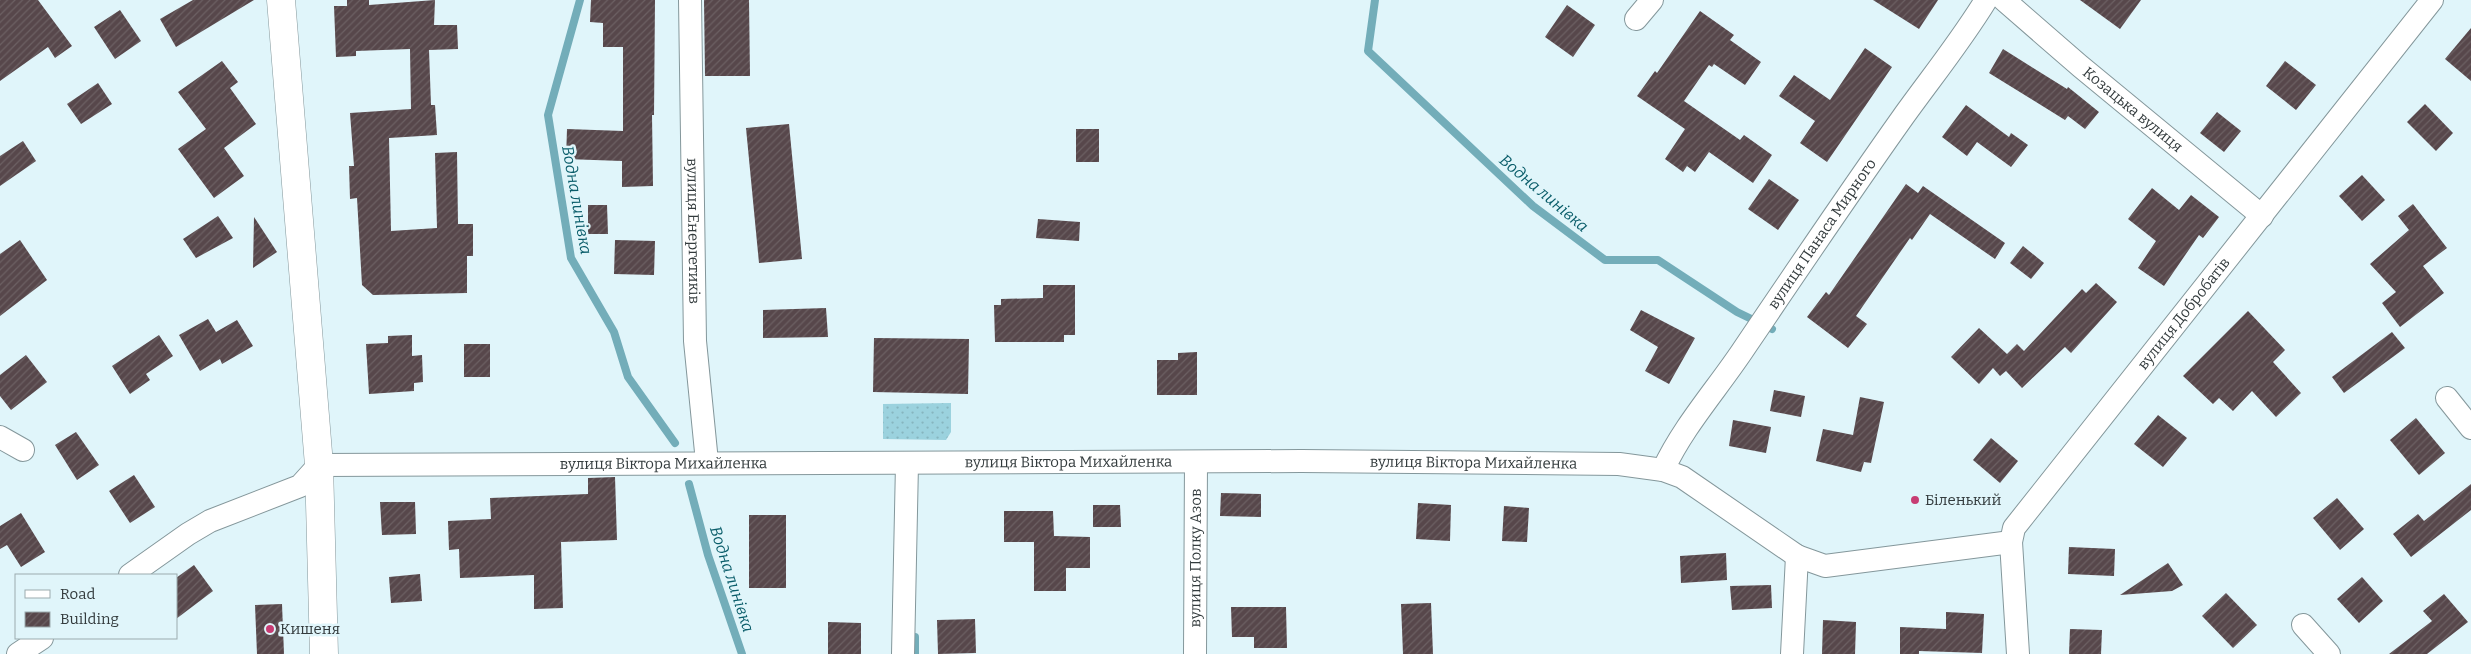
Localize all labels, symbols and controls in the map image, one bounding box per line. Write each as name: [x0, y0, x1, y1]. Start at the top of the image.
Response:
street label: Козацька вулиця: [2079, 63, 2186, 156]
water label: Водна линівка: [558, 144, 596, 256]
water label: Водна линівка: [1496, 150, 1592, 236]
street label: вулиця Панаса Мирного: [1764, 155, 1880, 312]
street label: вулиця Енергетиків: [683, 158, 703, 304]
street label: вулиця Добробатів: [2134, 254, 2234, 373]
street label: вулиця Віктора Михайленка: [965, 453, 1172, 471]
street label: вулиця Віктора Михайленка: [1370, 453, 1577, 473]
street label: вулиця Віктора Михайленка: [560, 454, 767, 473]
street label: вулиця Полку Азов: [1186, 488, 1205, 628]
place label: Біленький: [1925, 491, 2001, 509]
marker: Біленький: [1909, 494, 1921, 506]
water label: Водна линівка: [706, 524, 758, 634]
legend: [15, 574, 178, 639]
text: Road: [60, 585, 95, 603]
text: Building: [60, 610, 119, 628]
place label: Кишеня: [280, 620, 340, 638]
marker: Кишеня: [264, 623, 276, 635]

